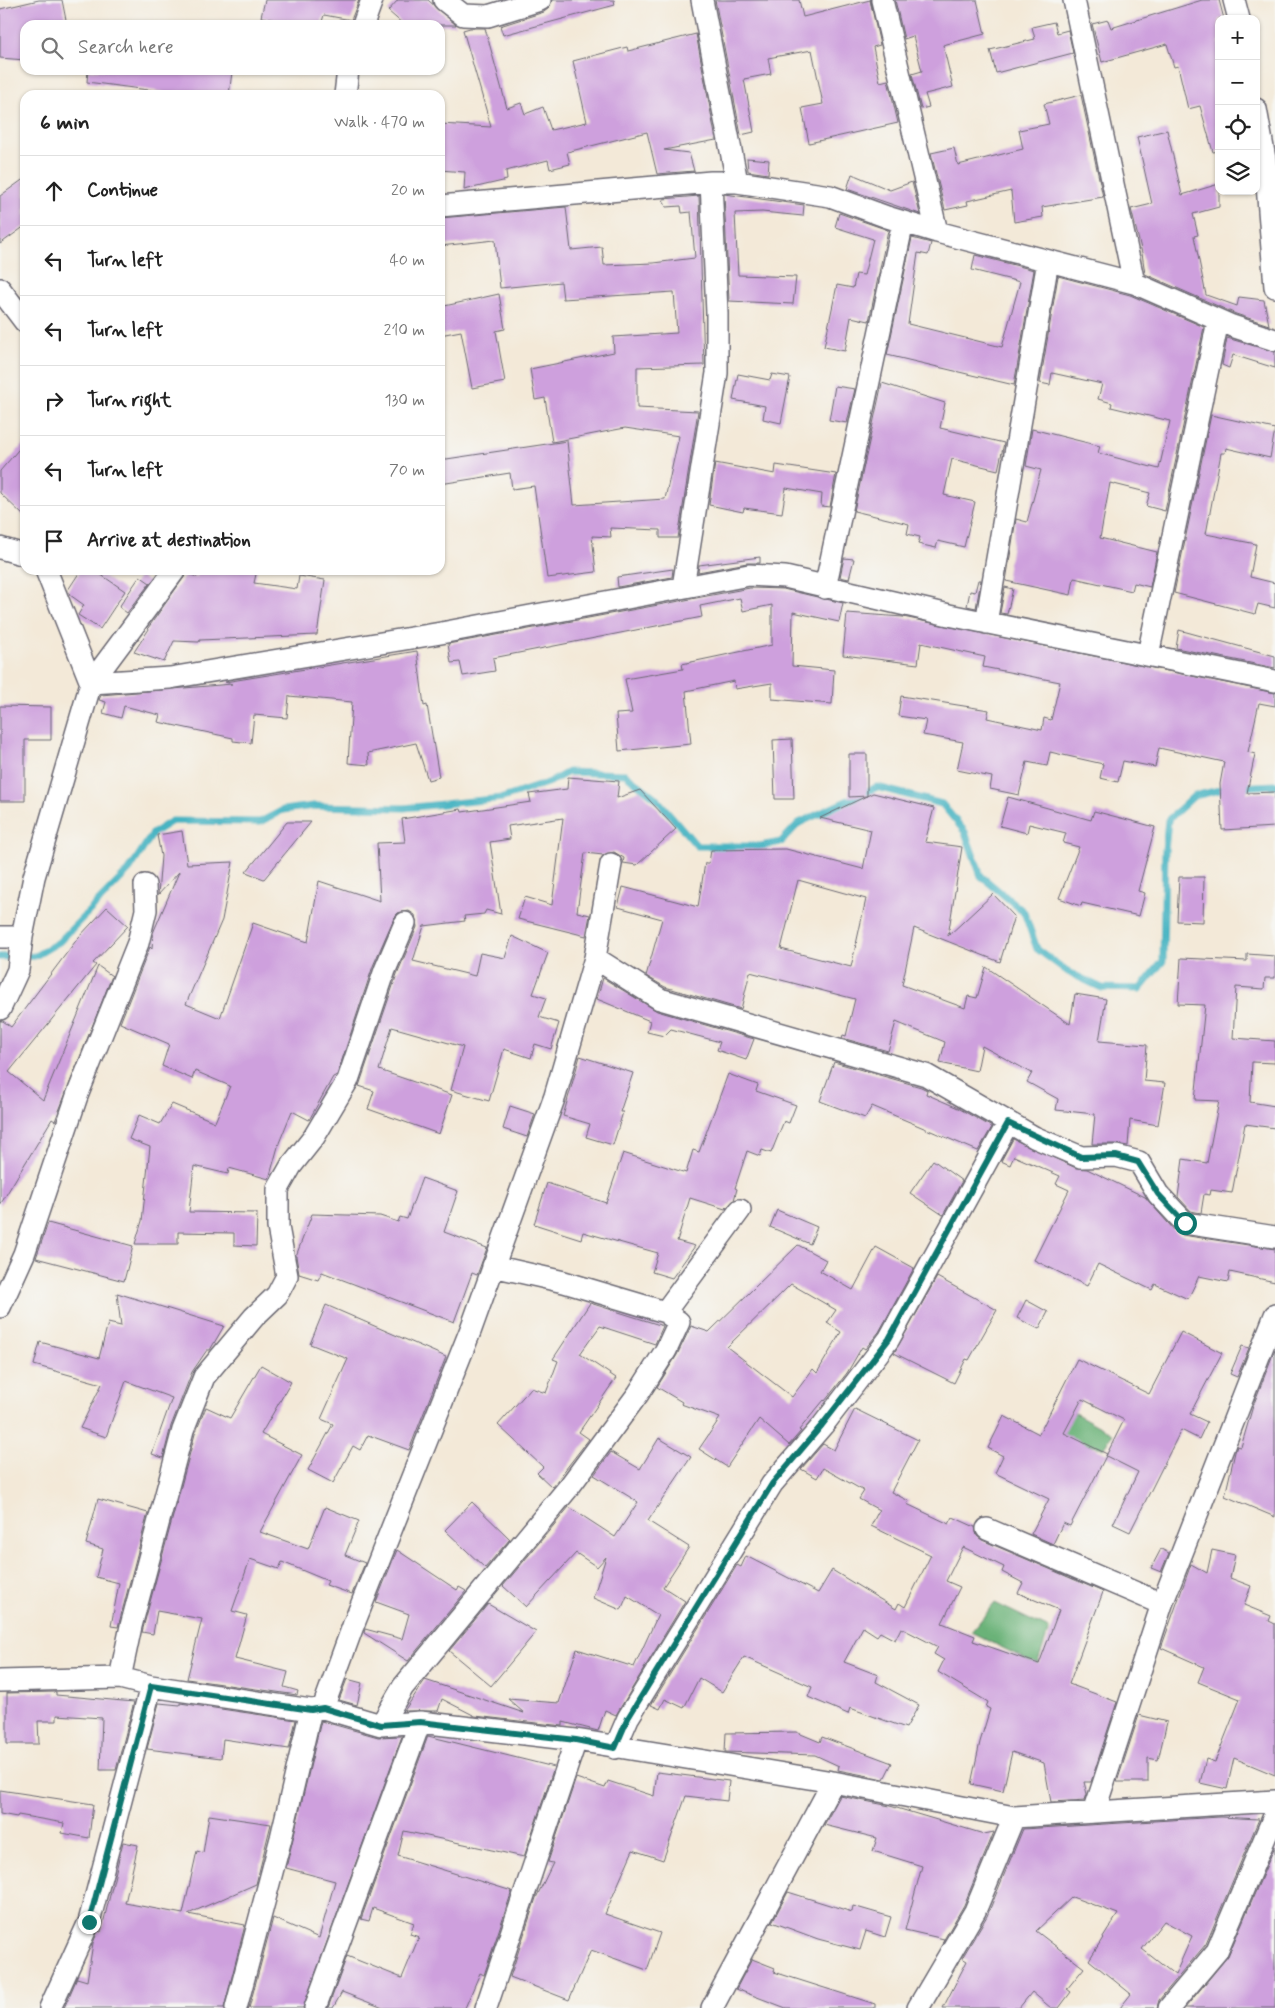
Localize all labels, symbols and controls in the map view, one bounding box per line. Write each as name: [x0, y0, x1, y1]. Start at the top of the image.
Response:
map controls: [1215, 15, 1260, 195]
button: +: [1215, 15, 1260, 60]
search box: [20, 20, 445, 75]
icon: search: [38, 34, 66, 62]
text: Search here: [78, 35, 174, 60]
button: −: [1215, 60, 1260, 105]
button: locate: [1215, 105, 1260, 150]
text: 6 min: [40, 109, 90, 137]
text: Walk · 470 m: [334, 112, 425, 133]
button: layers: [1215, 150, 1260, 195]
icon: ahead: [40, 177, 68, 205]
text: Continue: [87, 178, 158, 203]
text: 20 m: [391, 180, 425, 201]
icon: left: [40, 247, 68, 275]
text: Turn left: [87, 248, 163, 273]
text: 40 m: [389, 250, 425, 271]
icon: left: [40, 317, 68, 345]
text: Turn left: [87, 318, 163, 343]
text: 210 m: [384, 320, 425, 341]
icon: right: [40, 387, 68, 415]
text: Turn right: [87, 388, 171, 413]
text: 130 m: [384, 390, 425, 411]
icon: left: [40, 457, 68, 485]
text: Turn left: [87, 458, 163, 483]
text: 70 m: [389, 460, 425, 481]
icon: arrive: [40, 527, 68, 555]
text: Arrive at destination: [87, 528, 251, 553]
route start: [1174, 1212, 1197, 1235]
route end: [78, 1911, 101, 1934]

